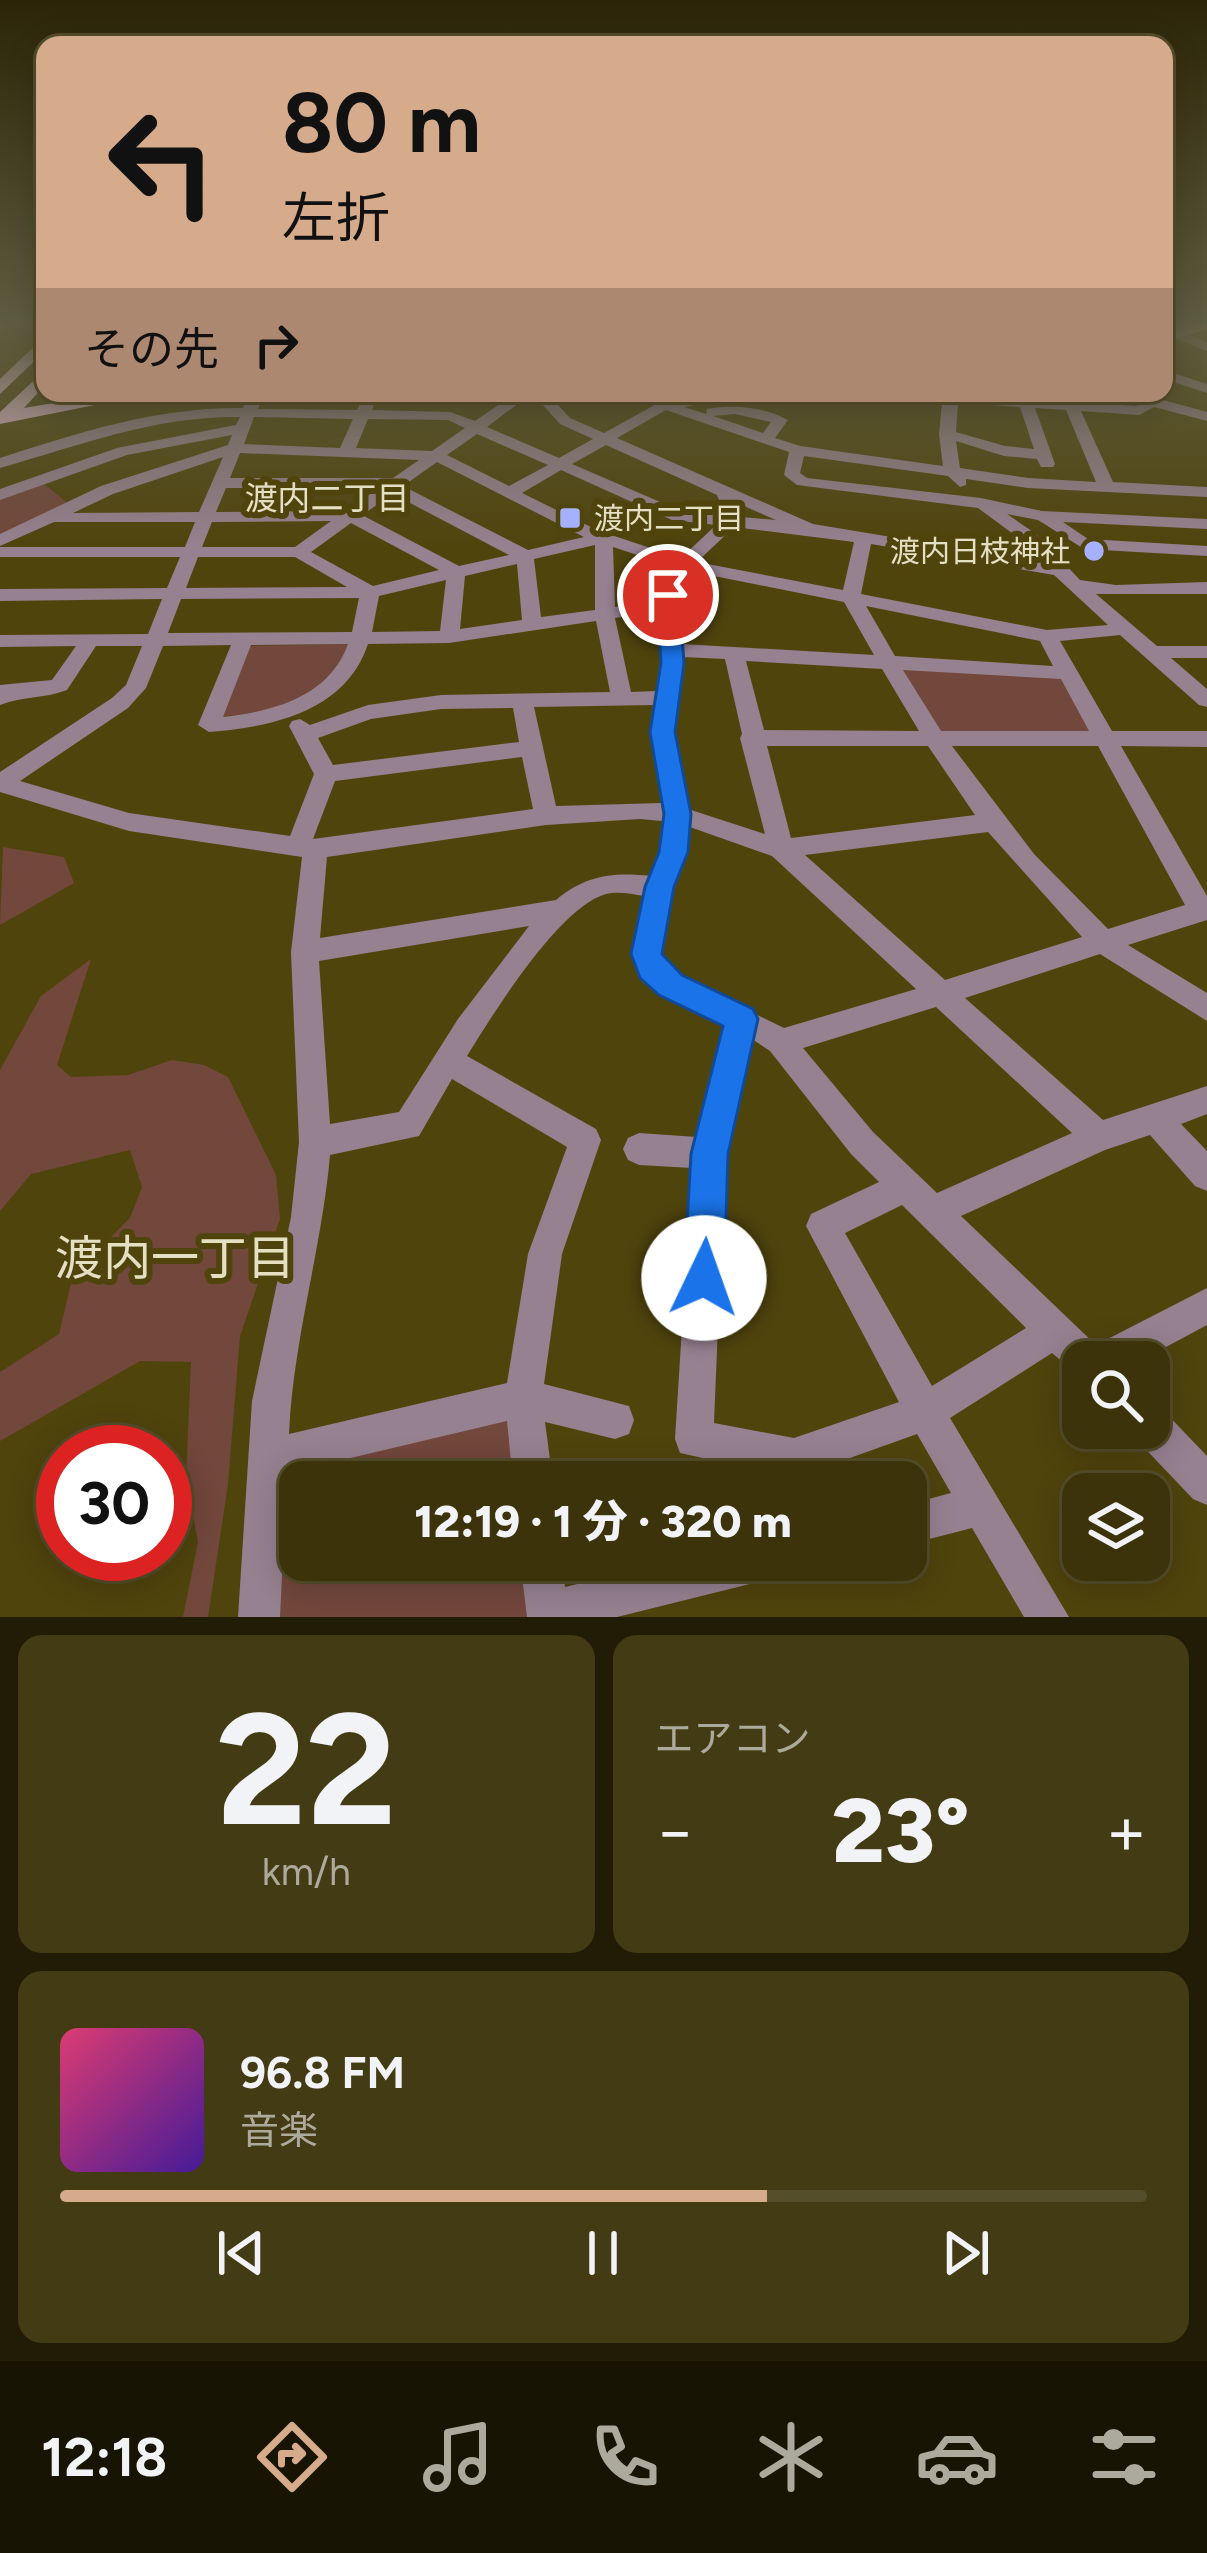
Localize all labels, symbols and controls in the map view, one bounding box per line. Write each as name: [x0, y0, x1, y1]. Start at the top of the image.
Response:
text: 80 m: [282, 72, 481, 173]
icon: left: [84, 84, 240, 240]
text: 左折: [282, 186, 390, 251]
icon: right: [243, 312, 309, 378]
text: その先: [84, 322, 219, 376]
district label: 渡内二丁目: [245, 479, 410, 518]
place label: 渡内二丁目: [594, 500, 744, 537]
marker: 渡内二丁目: [557, 505, 583, 531]
place label: 渡内日枝神社: [890, 533, 1070, 570]
marker: 渡内日枝神社: [1081, 538, 1107, 564]
pin: [617, 544, 719, 646]
icon: arrive: [635, 562, 701, 628]
position arrow: [641, 1215, 767, 1341]
district label: 渡内一丁目: [55, 1229, 295, 1287]
map controls: [1062, 1341, 1170, 1581]
button: search: [1062, 1341, 1170, 1449]
speed limit sign: 30: [36, 1425, 192, 1581]
button: layers: [1062, 1473, 1170, 1581]
text: 12:19 · 1 分 · 320 m: [414, 1494, 792, 1548]
text: 22: [216, 1676, 397, 1863]
text: エアコン: [655, 1715, 811, 1762]
text: 23°: [832, 1776, 970, 1885]
text: −: [655, 1791, 696, 1871]
text: +: [1106, 1791, 1147, 1871]
text: km/h: [262, 1848, 351, 1895]
text: 96.8 FM: [240, 2045, 405, 2099]
text: 音楽: [240, 2107, 318, 2154]
icon: previous: [208, 2220, 274, 2286]
icon: pause: [570, 2220, 636, 2286]
icon: next: [933, 2220, 999, 2286]
icon: directions: [250, 2415, 334, 2499]
icon: music: [416, 2415, 500, 2499]
icon: phone: [583, 2415, 667, 2499]
icon: climate: [749, 2415, 833, 2499]
icon: car: [915, 2415, 999, 2499]
icon: filters: [1082, 2415, 1166, 2499]
text: 12:18: [41, 2425, 167, 2490]

